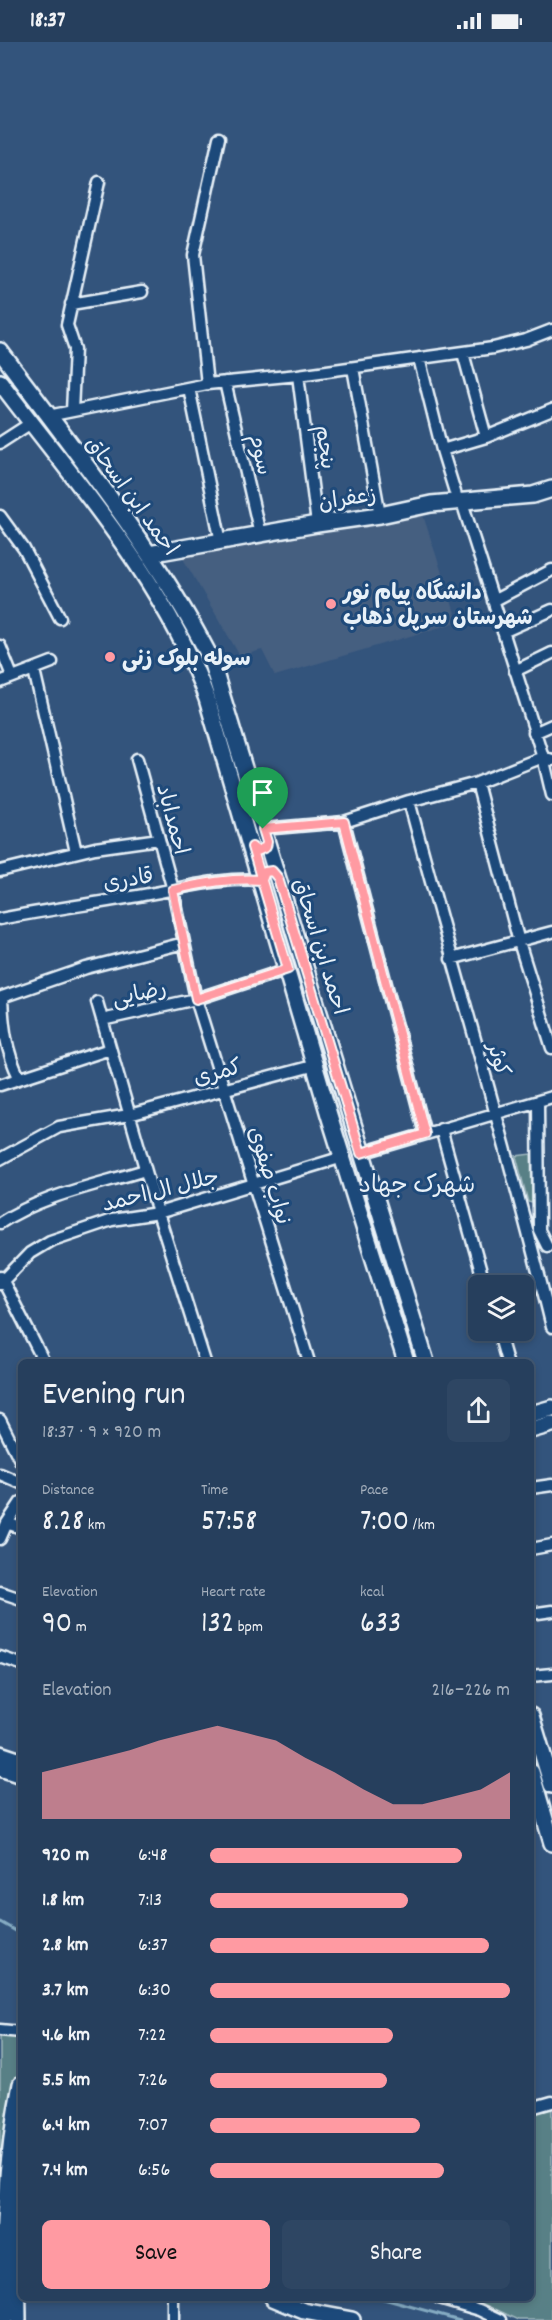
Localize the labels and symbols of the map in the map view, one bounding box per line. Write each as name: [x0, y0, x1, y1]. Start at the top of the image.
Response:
street label: پنجم: [305, 424, 342, 471]
street label: احمد ابن اسحاق: [76, 431, 184, 563]
street label: سوم: [239, 431, 278, 479]
street label: زعفران: [316, 481, 379, 520]
place label: دانشگاه پیام نور شهرستان سرپل ذهاب: [341, 578, 533, 635]
marker: دانشگاه پیام نور شهرستان سرپل ذهاب: [324, 597, 338, 611]
place label: سوله بلوک زنی: [122, 645, 251, 676]
marker: سوله بلوک زنی: [103, 650, 117, 664]
pin: [237, 767, 288, 829]
street label: احمداباد: [146, 781, 195, 859]
street label: قادری: [101, 862, 156, 901]
street label: احمد ابن اسحاق: [283, 875, 354, 1019]
street label: رضایی: [110, 975, 170, 1016]
street label: کوثر: [477, 1038, 516, 1080]
street label: کمری: [190, 1053, 246, 1096]
street label: نواب صفوی: [238, 1123, 297, 1229]
street label: جلال ال احمد: [99, 1163, 223, 1222]
district label: شهرک جهاد: [359, 1170, 475, 1204]

